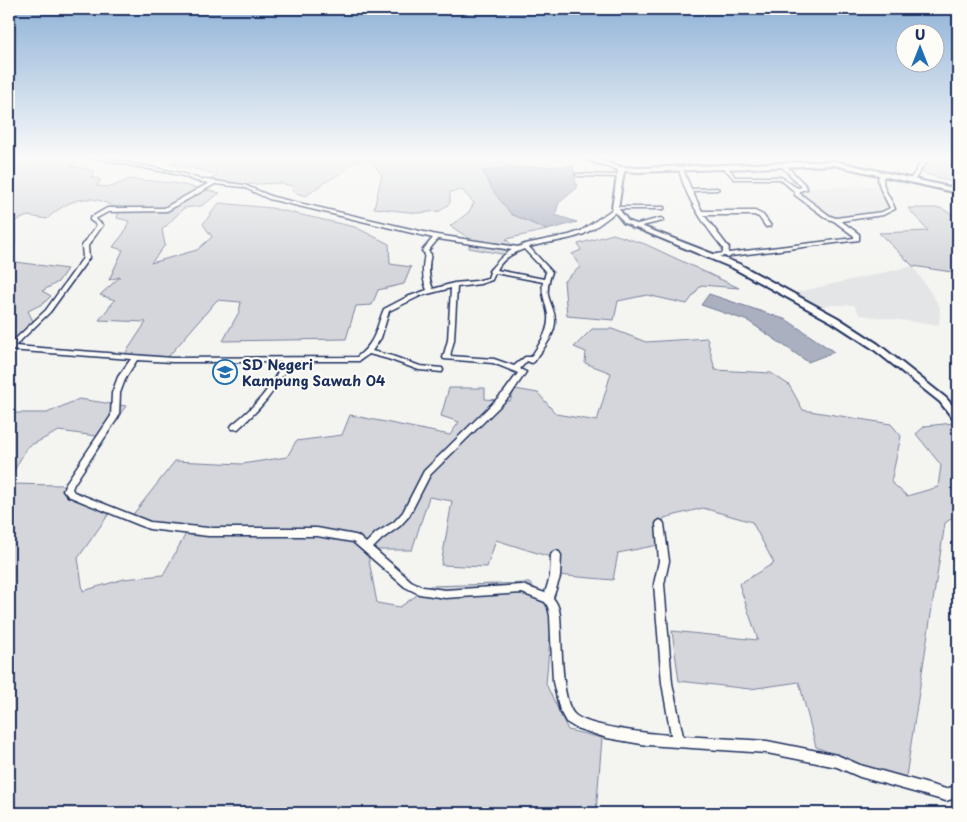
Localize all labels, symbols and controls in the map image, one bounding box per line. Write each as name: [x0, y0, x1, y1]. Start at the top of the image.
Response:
north arrow: [894, 22, 944, 72]
text: U: [915, 24, 925, 45]
place label: SD Negeri Kampung Sawah 04: [242, 354, 386, 391]
school or university icon: SD Negeri Kampung Sawah 04: [212, 359, 238, 385]

